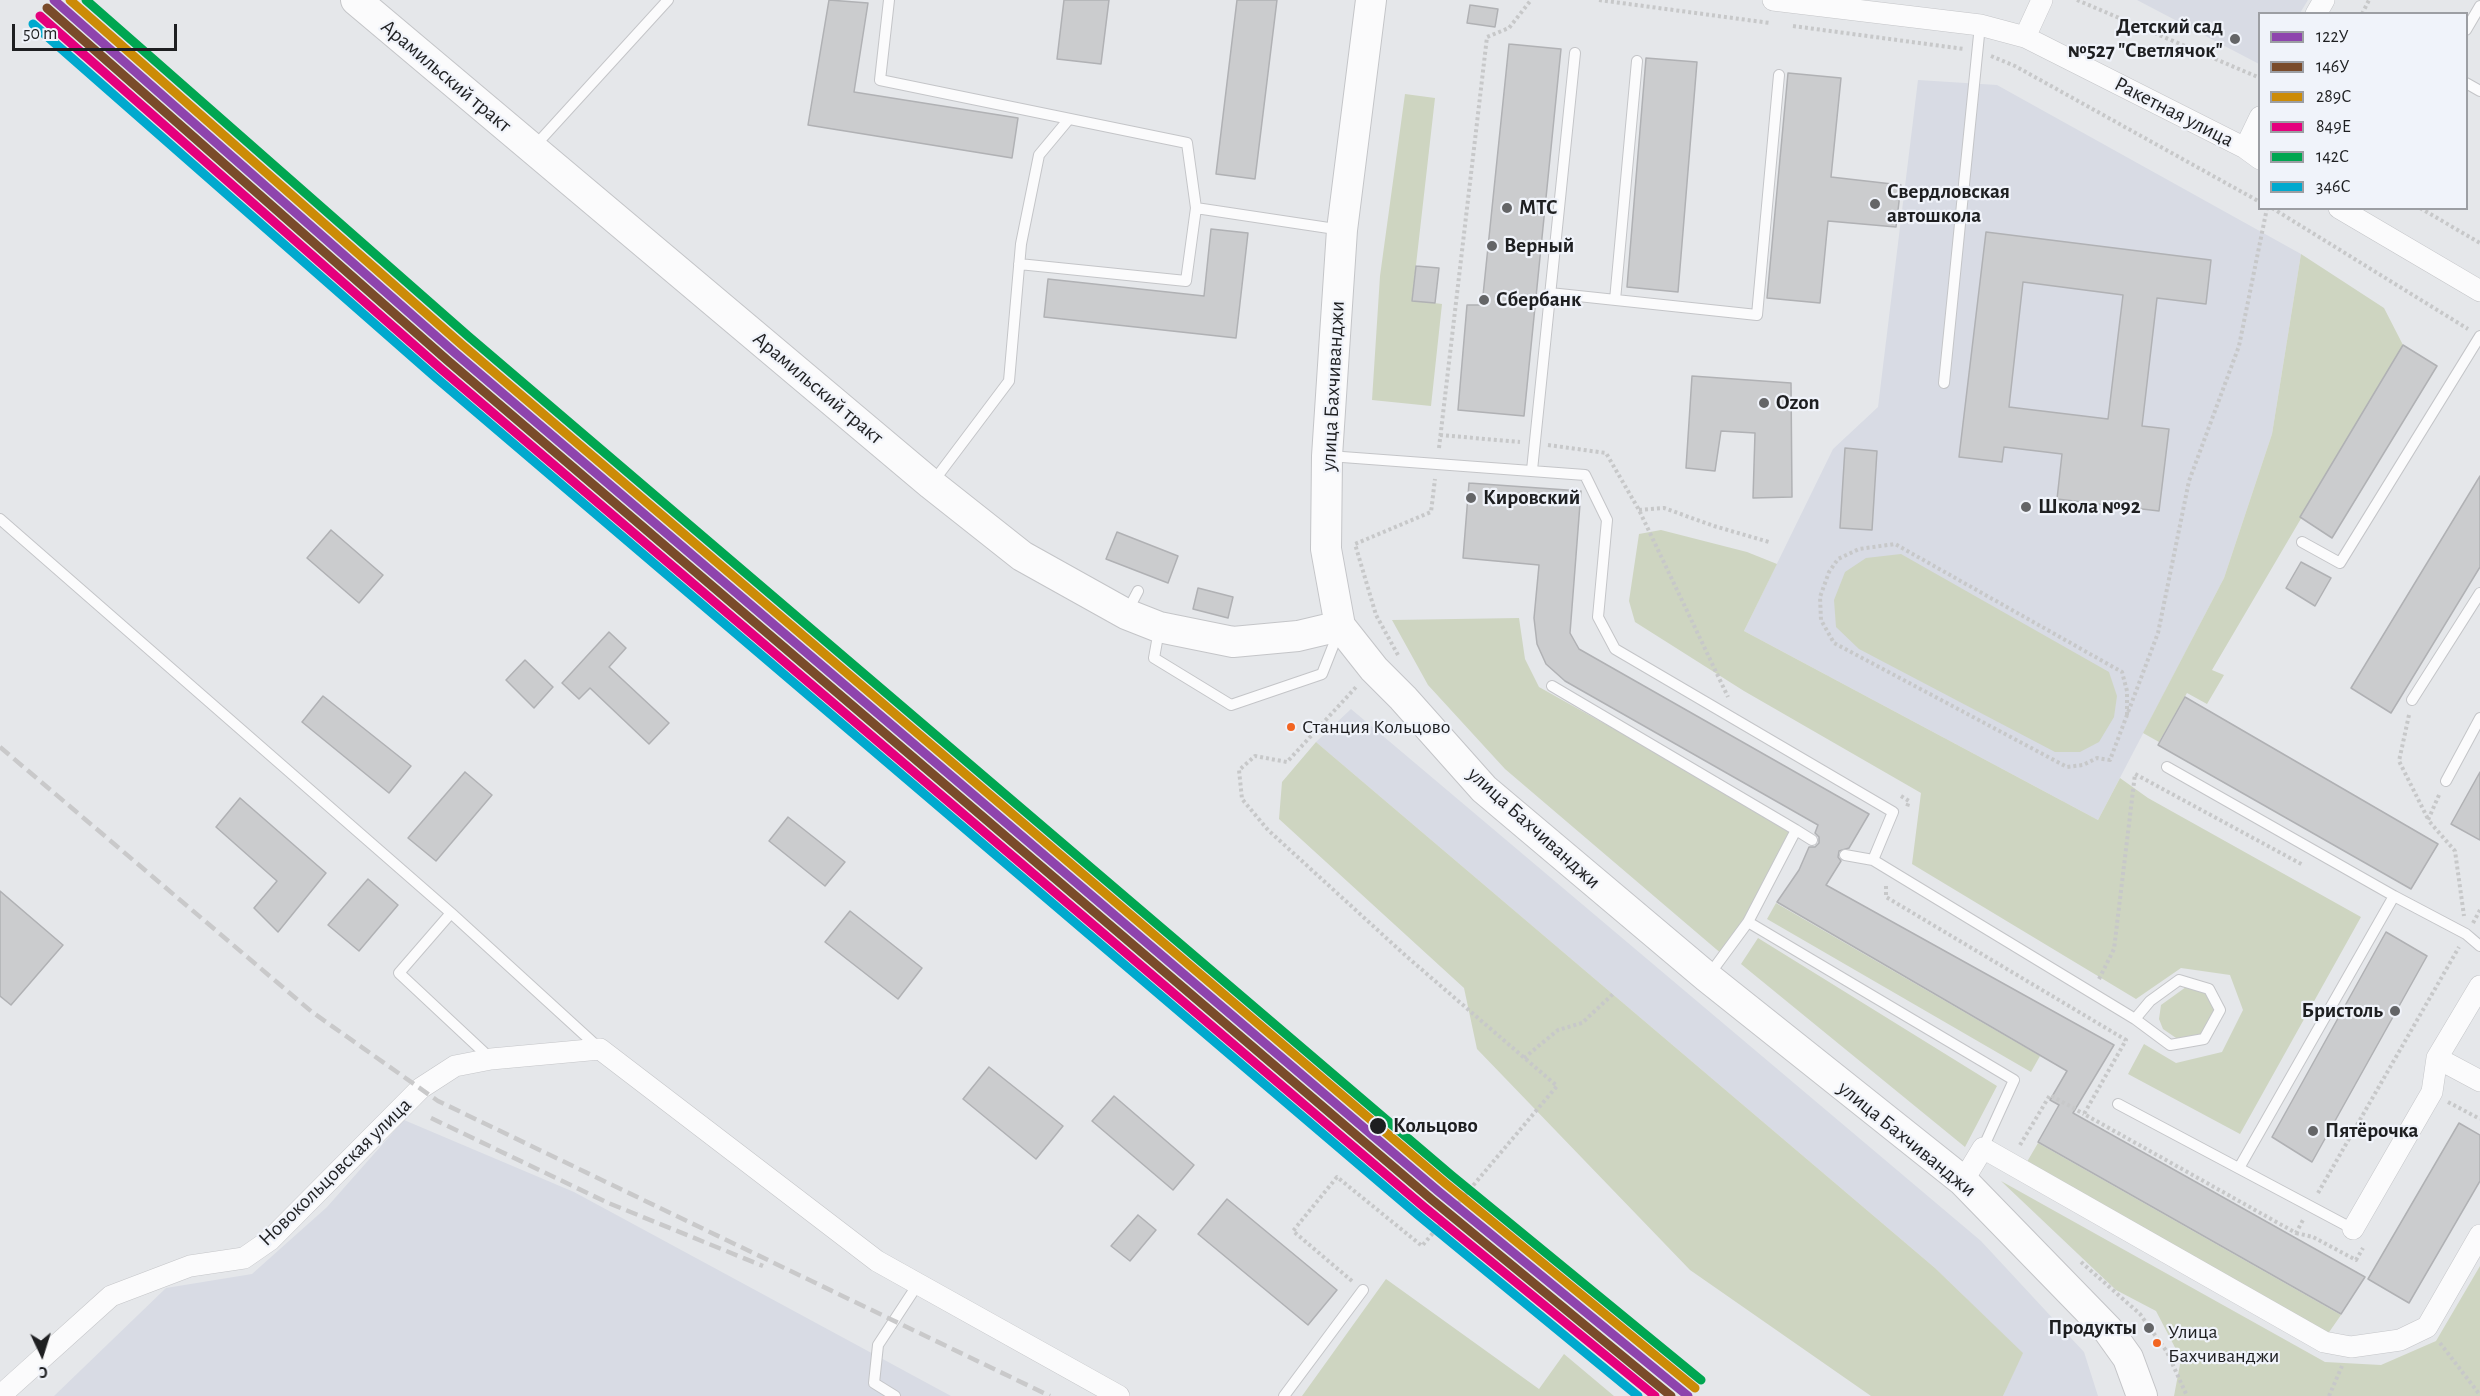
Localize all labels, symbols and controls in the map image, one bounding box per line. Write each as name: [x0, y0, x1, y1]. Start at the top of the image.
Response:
scale bar: [15, 12, 180, 50]
legend: [2258, 12, 2468, 210]
street label: Арамильский тракт: [376, 14, 516, 138]
place label: Детский сад №527 "Светлячок": [2068, 14, 2223, 64]
text: 50 m: [23, 25, 57, 43]
text: 122У: [2316, 28, 2349, 46]
marker: Детский сад №527 "Светлячок": [2228, 32, 2242, 46]
text: 146У: [2316, 58, 2349, 76]
street label: Ракетная улица: [2110, 71, 2238, 153]
text: 289С: [2316, 88, 2351, 106]
text: 849Е: [2316, 118, 2351, 136]
text: 142С: [2316, 148, 2349, 166]
text: 346С: [2316, 178, 2351, 196]
place label: Свердловская автошкола: [1887, 179, 2010, 229]
place label: МТС: [1519, 195, 1558, 221]
marker: Свердловская автошкола: [1868, 197, 1882, 211]
marker: МТС: [1500, 201, 1514, 215]
place label: Верный: [1504, 233, 1574, 259]
marker: Верный: [1485, 239, 1499, 253]
place label: Сбербанк: [1496, 287, 1581, 313]
marker: Сбербанк: [1477, 293, 1491, 307]
street label: улица Бахчиванджи: [1316, 300, 1350, 472]
street label: Арамильский тракт: [748, 326, 888, 450]
place label: Ozon: [1776, 390, 1820, 416]
marker: Ozon: [1757, 396, 1771, 410]
place label: Кировский: [1483, 485, 1580, 511]
marker: Кировский: [1464, 491, 1478, 505]
place label: Школа №92: [2038, 494, 2141, 520]
marker: Школа №92: [2019, 500, 2033, 514]
place label: Станция Кольцово: [1302, 715, 1450, 739]
marker: Станция Кольцово: [1285, 721, 1297, 733]
street label: улица Бахчиванджи: [1462, 762, 1606, 894]
place label: Бристоль: [2301, 998, 2383, 1024]
marker: Бристоль: [2388, 1004, 2402, 1018]
street label: улица Бахчиванджи: [1833, 1076, 1981, 1202]
street label: Новокольцовская улица: [253, 1092, 417, 1252]
place label: Кольцово: [1393, 1113, 1478, 1139]
marker: Кольцово: [1368, 1116, 1388, 1136]
place label: Пятёрочка: [2325, 1118, 2419, 1144]
marker: Пятёрочка: [2306, 1124, 2320, 1138]
place label: Продукты: [2048, 1315, 2137, 1341]
place label: Улица Бахчиванджи: [2168, 1320, 2279, 1367]
marker: Продукты: [2142, 1321, 2156, 1335]
north arrow: [12, 1324, 72, 1384]
marker: Улица Бахчиванджи: [2151, 1337, 2163, 1349]
text: С: [38, 1364, 48, 1380]

